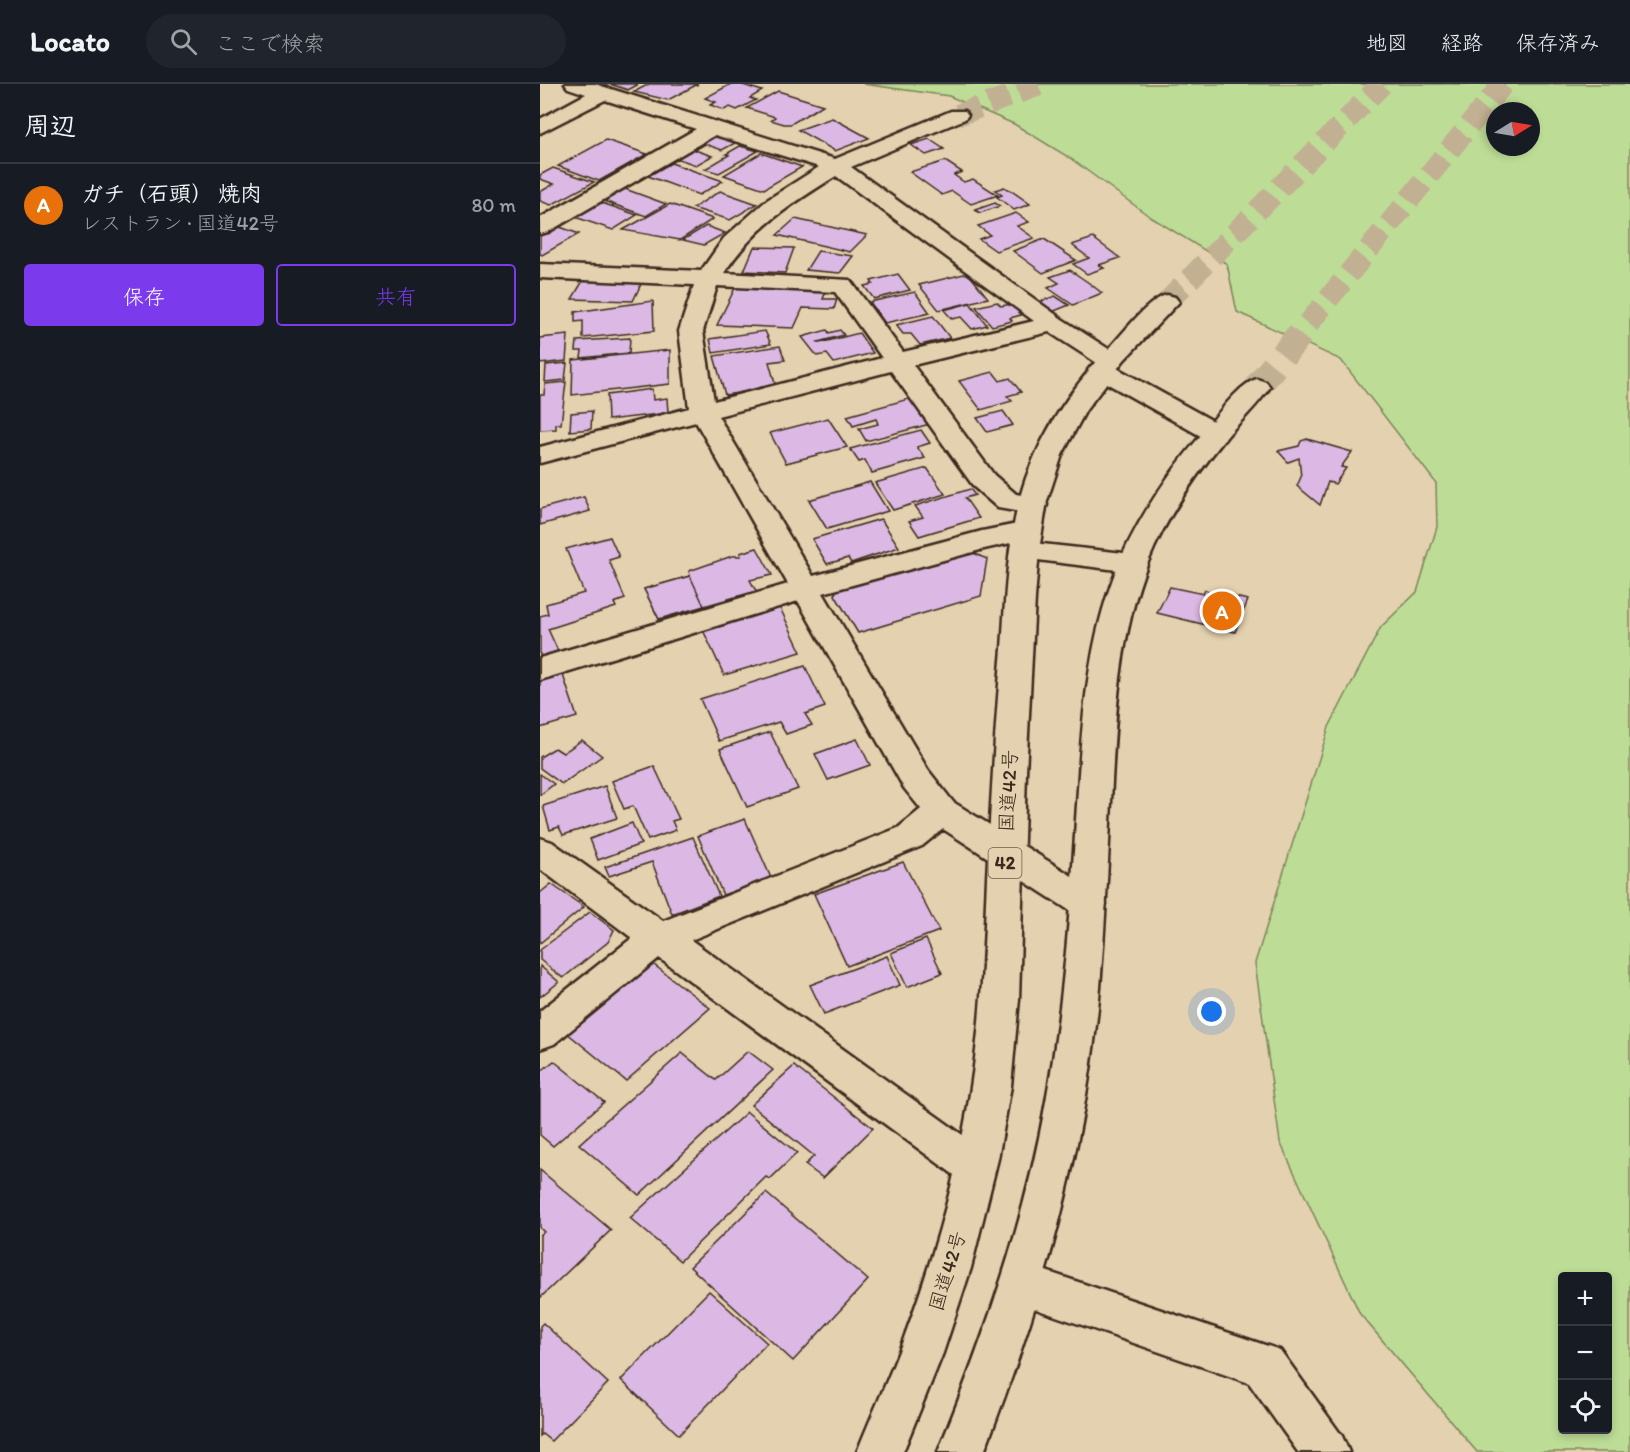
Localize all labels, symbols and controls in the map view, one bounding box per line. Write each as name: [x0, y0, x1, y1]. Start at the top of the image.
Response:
search box: [146, 14, 566, 68]
text: Locato: [30, 24, 110, 58]
icon: search: [167, 25, 200, 58]
text: ここで検索: [215, 30, 325, 57]
text: 地図: [1366, 30, 1408, 55]
text: 経路: [1441, 30, 1483, 55]
text: 保存済み: [1516, 30, 1600, 55]
north arrow: [1486, 102, 1540, 156]
text: 周辺: [24, 110, 76, 142]
text: ガチ（石頭） 焼肉: [81, 180, 262, 207]
text: A: [37, 193, 50, 217]
text: 80 m: [471, 193, 516, 217]
text: レストラン · 国道42号: [81, 211, 279, 235]
button: 保存: [24, 264, 264, 326]
button: 共有: [276, 264, 516, 326]
pin: A: [1202, 588, 1242, 634]
street label: 国道42号: [994, 749, 1022, 833]
road number: 42: [988, 848, 1022, 878]
your location: [1197, 997, 1226, 1026]
street label: 国道42号: [923, 1228, 971, 1314]
map controls: [1558, 1272, 1612, 1434]
button: +: [1558, 1272, 1612, 1326]
button: −: [1558, 1326, 1612, 1380]
button: locate: [1558, 1380, 1612, 1434]

